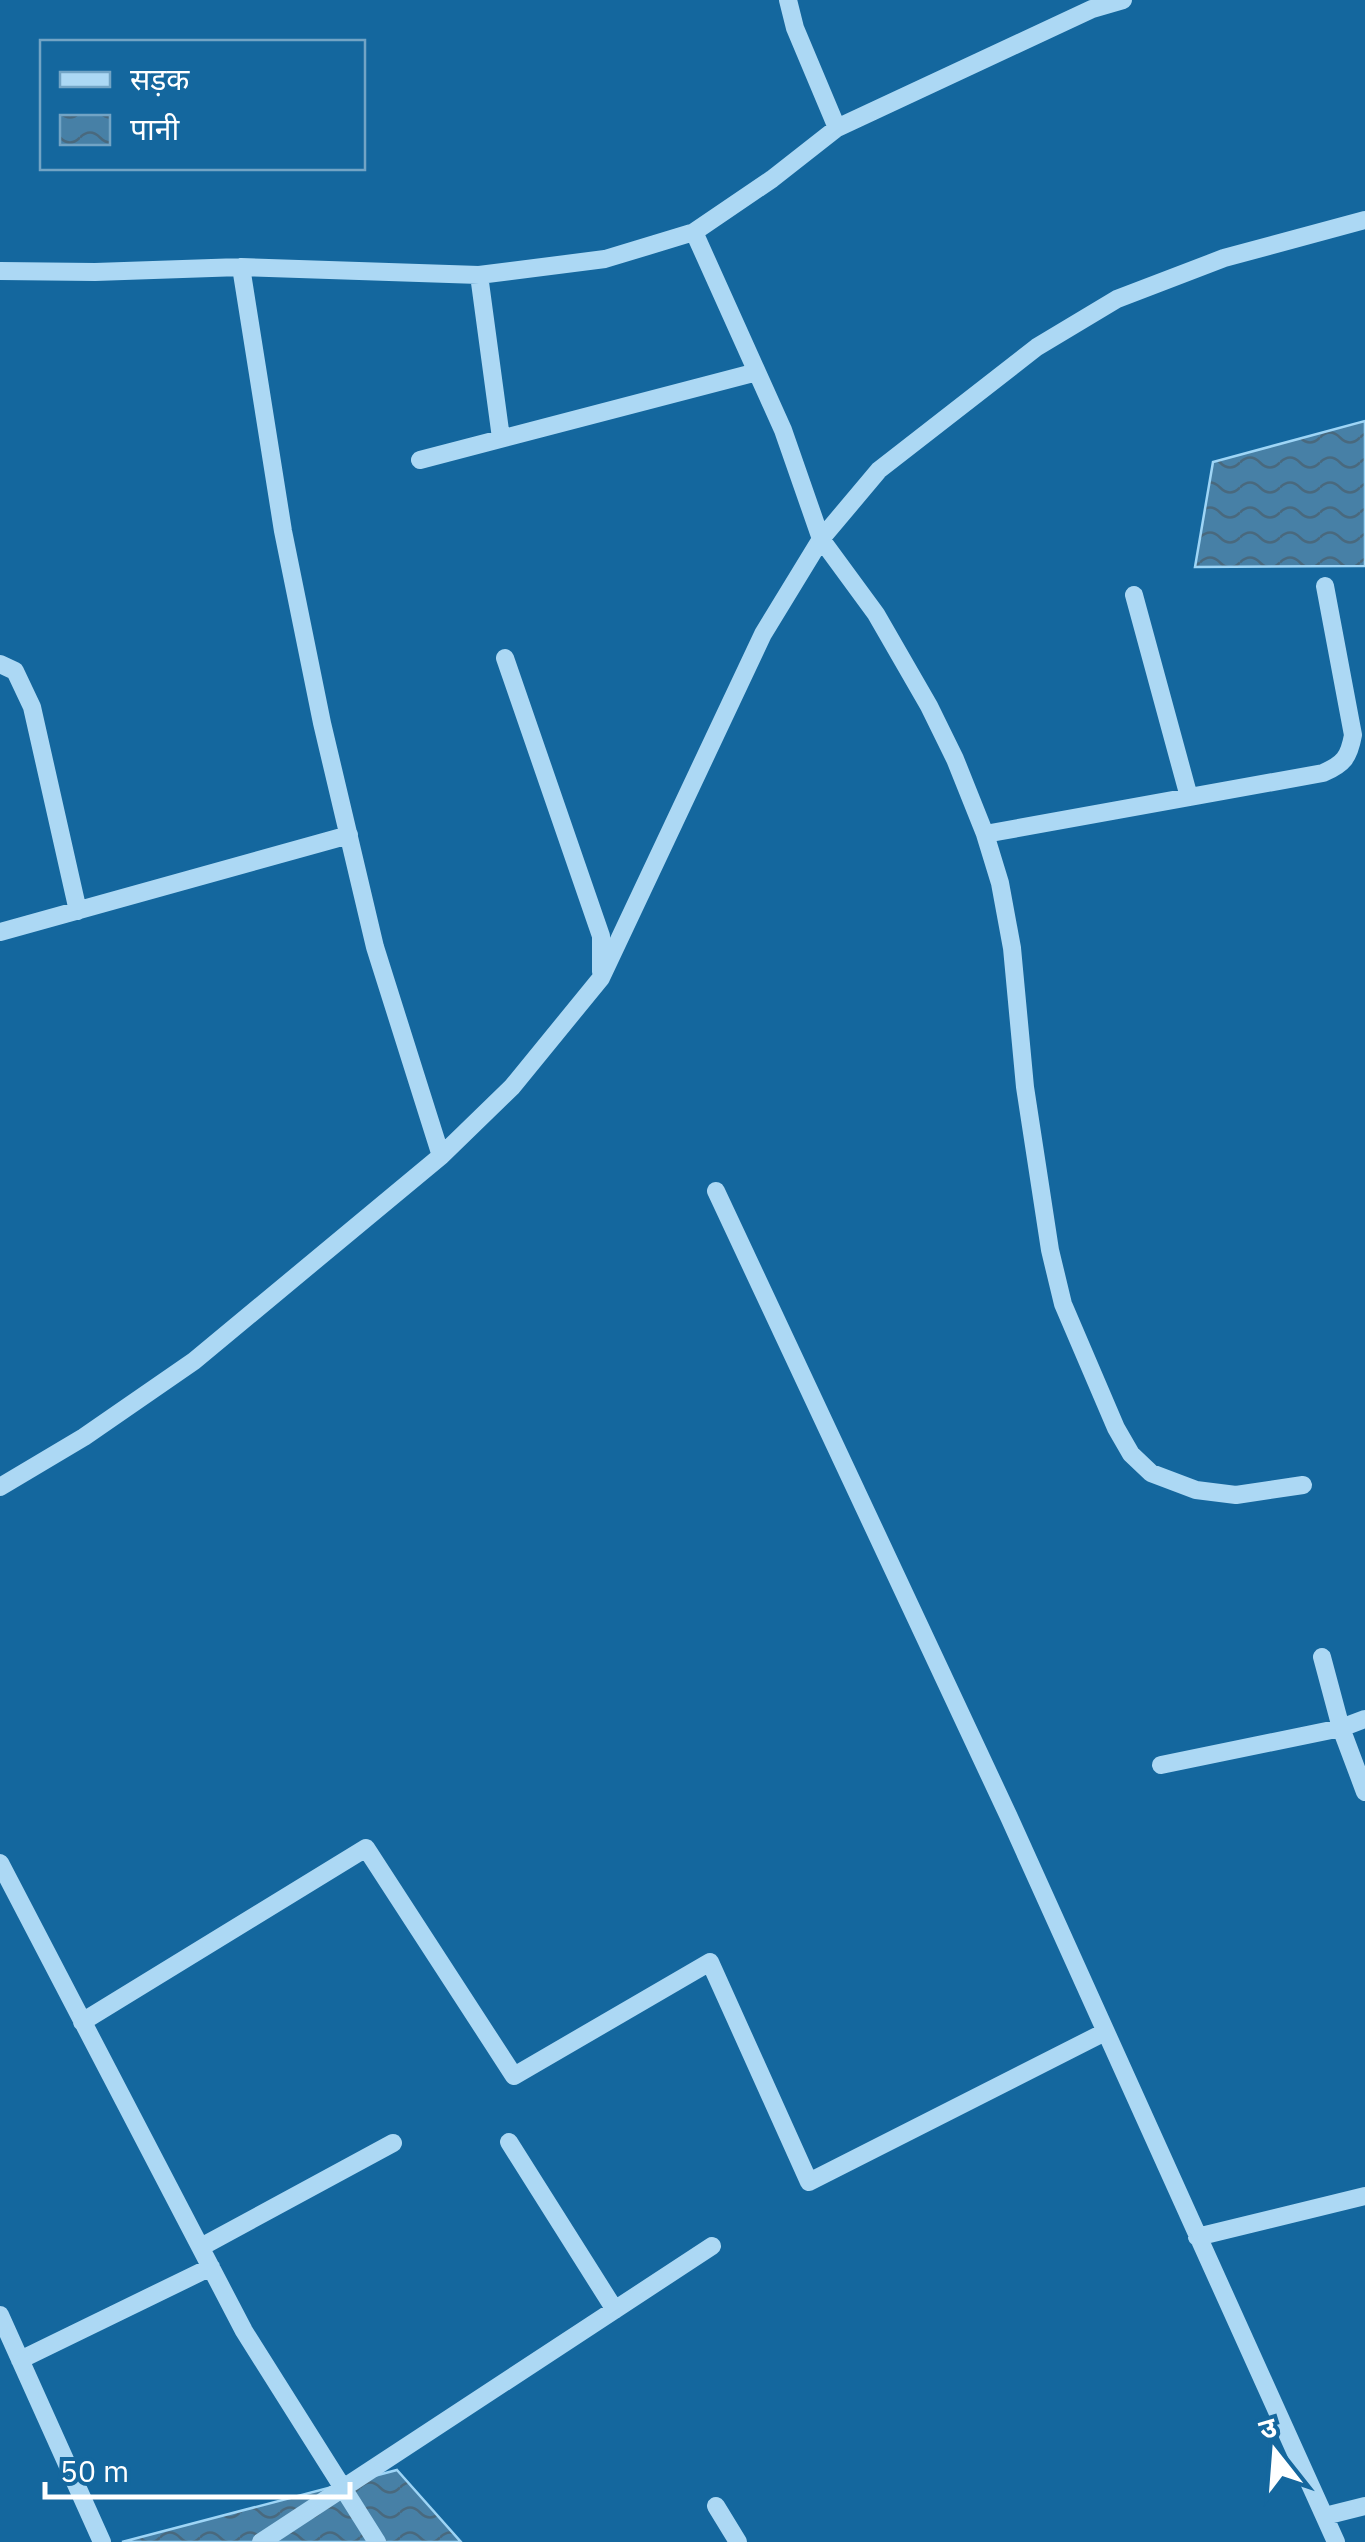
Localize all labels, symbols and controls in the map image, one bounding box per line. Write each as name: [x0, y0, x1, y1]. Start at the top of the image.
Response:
legend: [40, 40, 365, 170]
text: सड़क: [130, 59, 190, 98]
text: पानी: [130, 109, 180, 148]
north arrow: [1225, 2402, 1325, 2502]
text: उ: [1254, 2407, 1281, 2448]
scale bar: [45, 2437, 350, 2499]
text: 50 m: [60, 2451, 129, 2490]

